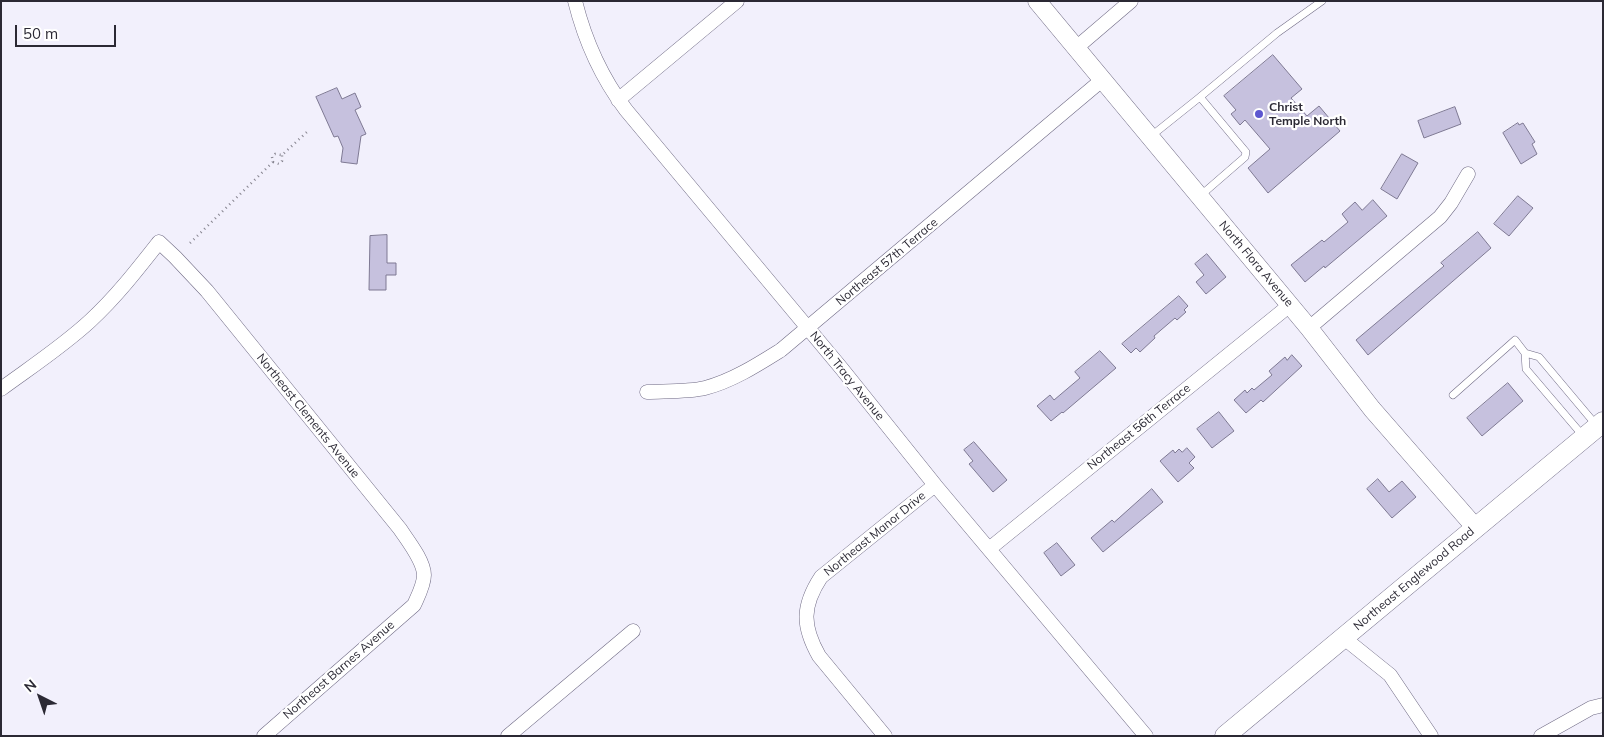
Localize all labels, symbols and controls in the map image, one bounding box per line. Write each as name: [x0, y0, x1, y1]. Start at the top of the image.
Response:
scale bar: [18, 15, 119, 47]
text: 50 m: [23, 24, 58, 43]
place label: Christ Temple North: [1269, 100, 1346, 128]
marker: Christ Temple North: [1253, 108, 1265, 120]
street label: Northeast 57th Terrace: [833, 215, 941, 309]
street label: North Flora Avenue: [1216, 218, 1296, 310]
street label: North Tracy Avenue: [807, 329, 887, 423]
street label: Northeast Clements Avenue: [253, 351, 363, 481]
street label: Northeast 56th Terrace: [1085, 381, 1193, 473]
street label: Northeast Manor Drive: [821, 489, 929, 579]
street label: Northeast Englewood Road: [1351, 524, 1477, 634]
street label: Northeast Barnes Avenue: [280, 618, 398, 722]
north arrow: [15, 672, 65, 722]
text: N: [20, 675, 40, 696]

